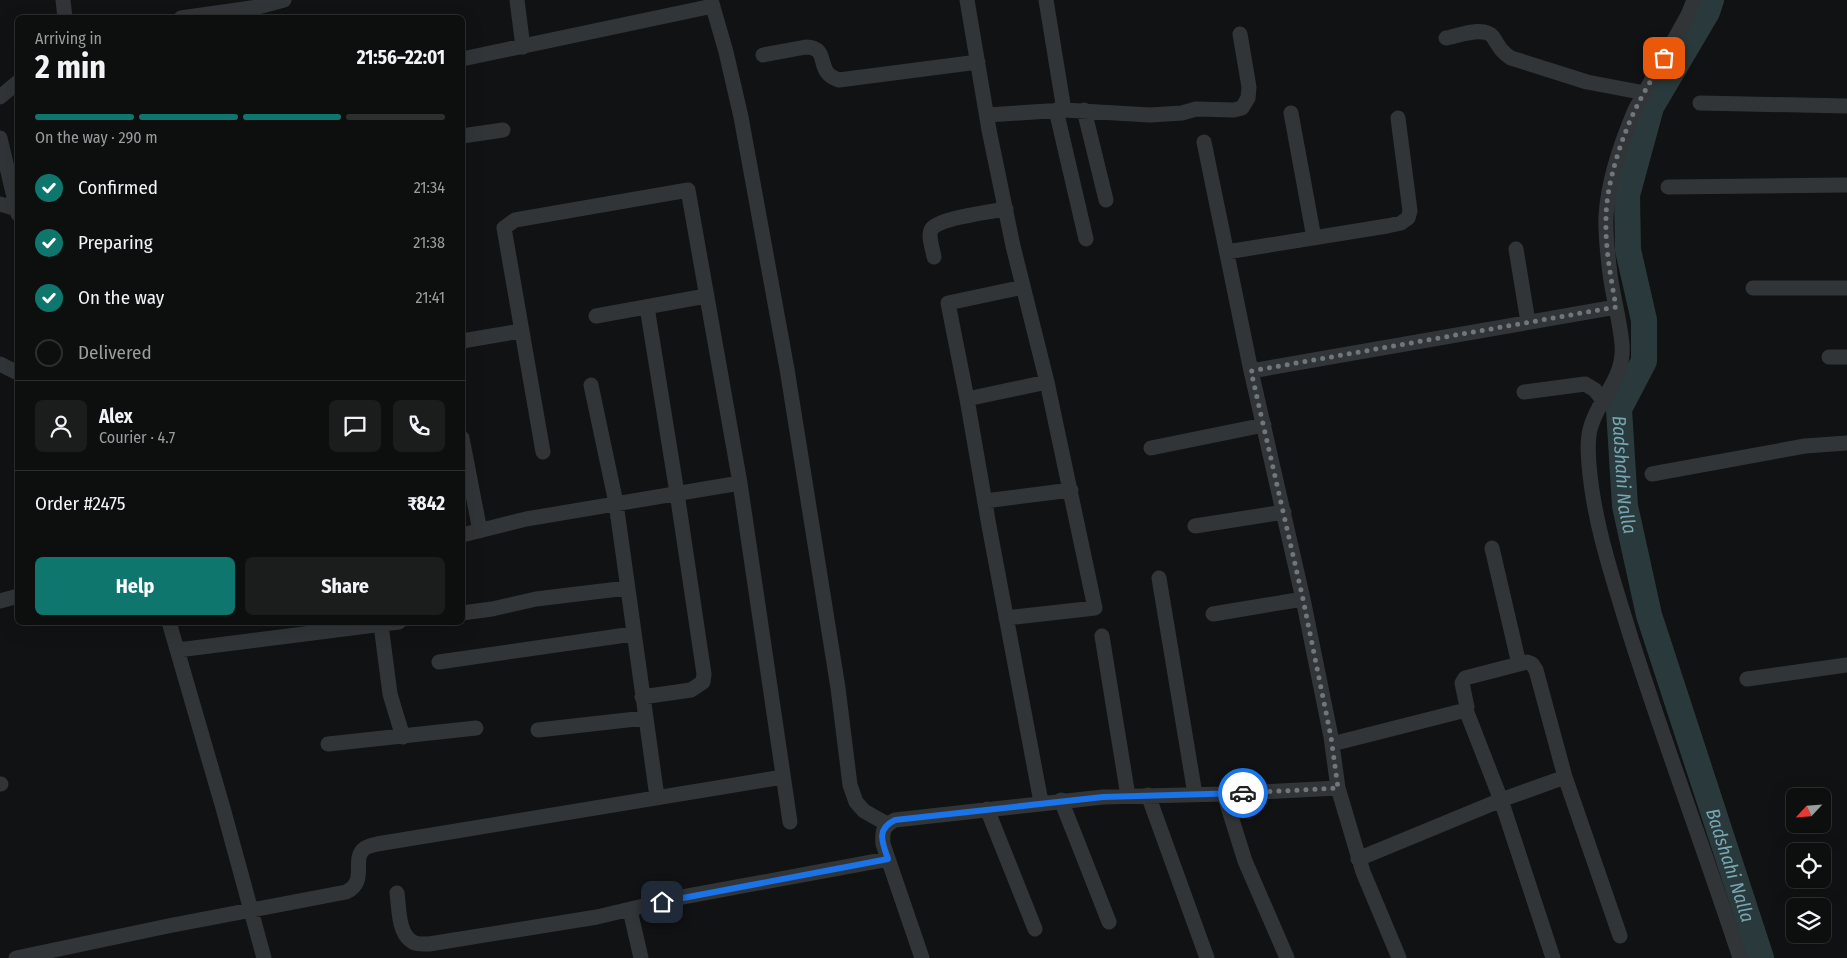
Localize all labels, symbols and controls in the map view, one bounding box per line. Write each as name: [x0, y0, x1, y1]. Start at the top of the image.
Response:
text: Arriving in: [35, 29, 102, 48]
pin: [1643, 37, 1685, 79]
icon: bag: [1650, 44, 1678, 72]
text: 21:56–22:01: [357, 46, 445, 69]
text: 2 min: [35, 48, 106, 86]
text: On the way · 290 m: [35, 128, 158, 147]
icon: check: [35, 174, 63, 202]
text: Confirmed: [78, 176, 158, 199]
text: 21:34: [414, 178, 445, 197]
icon: check: [35, 229, 63, 257]
text: Preparing: [78, 231, 153, 254]
text: 21:38: [413, 233, 445, 252]
icon: check: [35, 284, 63, 312]
text: On the way: [78, 286, 164, 309]
text: 21:41: [416, 288, 445, 307]
text: Delivered: [78, 341, 152, 364]
button: person: [35, 400, 87, 452]
button: chat: [329, 400, 381, 452]
button: phone: [393, 400, 445, 452]
text: Alex: [99, 405, 133, 428]
water label: Badshahi Nalla: [1608, 415, 1642, 536]
text: Courier · 4.7: [99, 428, 175, 447]
text: Order #2475: [35, 492, 126, 515]
text: ₹842: [408, 492, 445, 515]
button: Help: [35, 557, 235, 615]
button: Share: [245, 557, 445, 615]
courier: [1218, 768, 1268, 818]
icon: car: [1229, 779, 1257, 807]
north arrow: [1786, 788, 1831, 832]
map controls: [1786, 788, 1831, 943]
water label: Badshahi Nalla: [1701, 805, 1760, 925]
button: locate: [1786, 843, 1831, 888]
pin: [641, 881, 683, 923]
icon: home: [648, 888, 676, 916]
button: layers: [1786, 898, 1831, 943]

